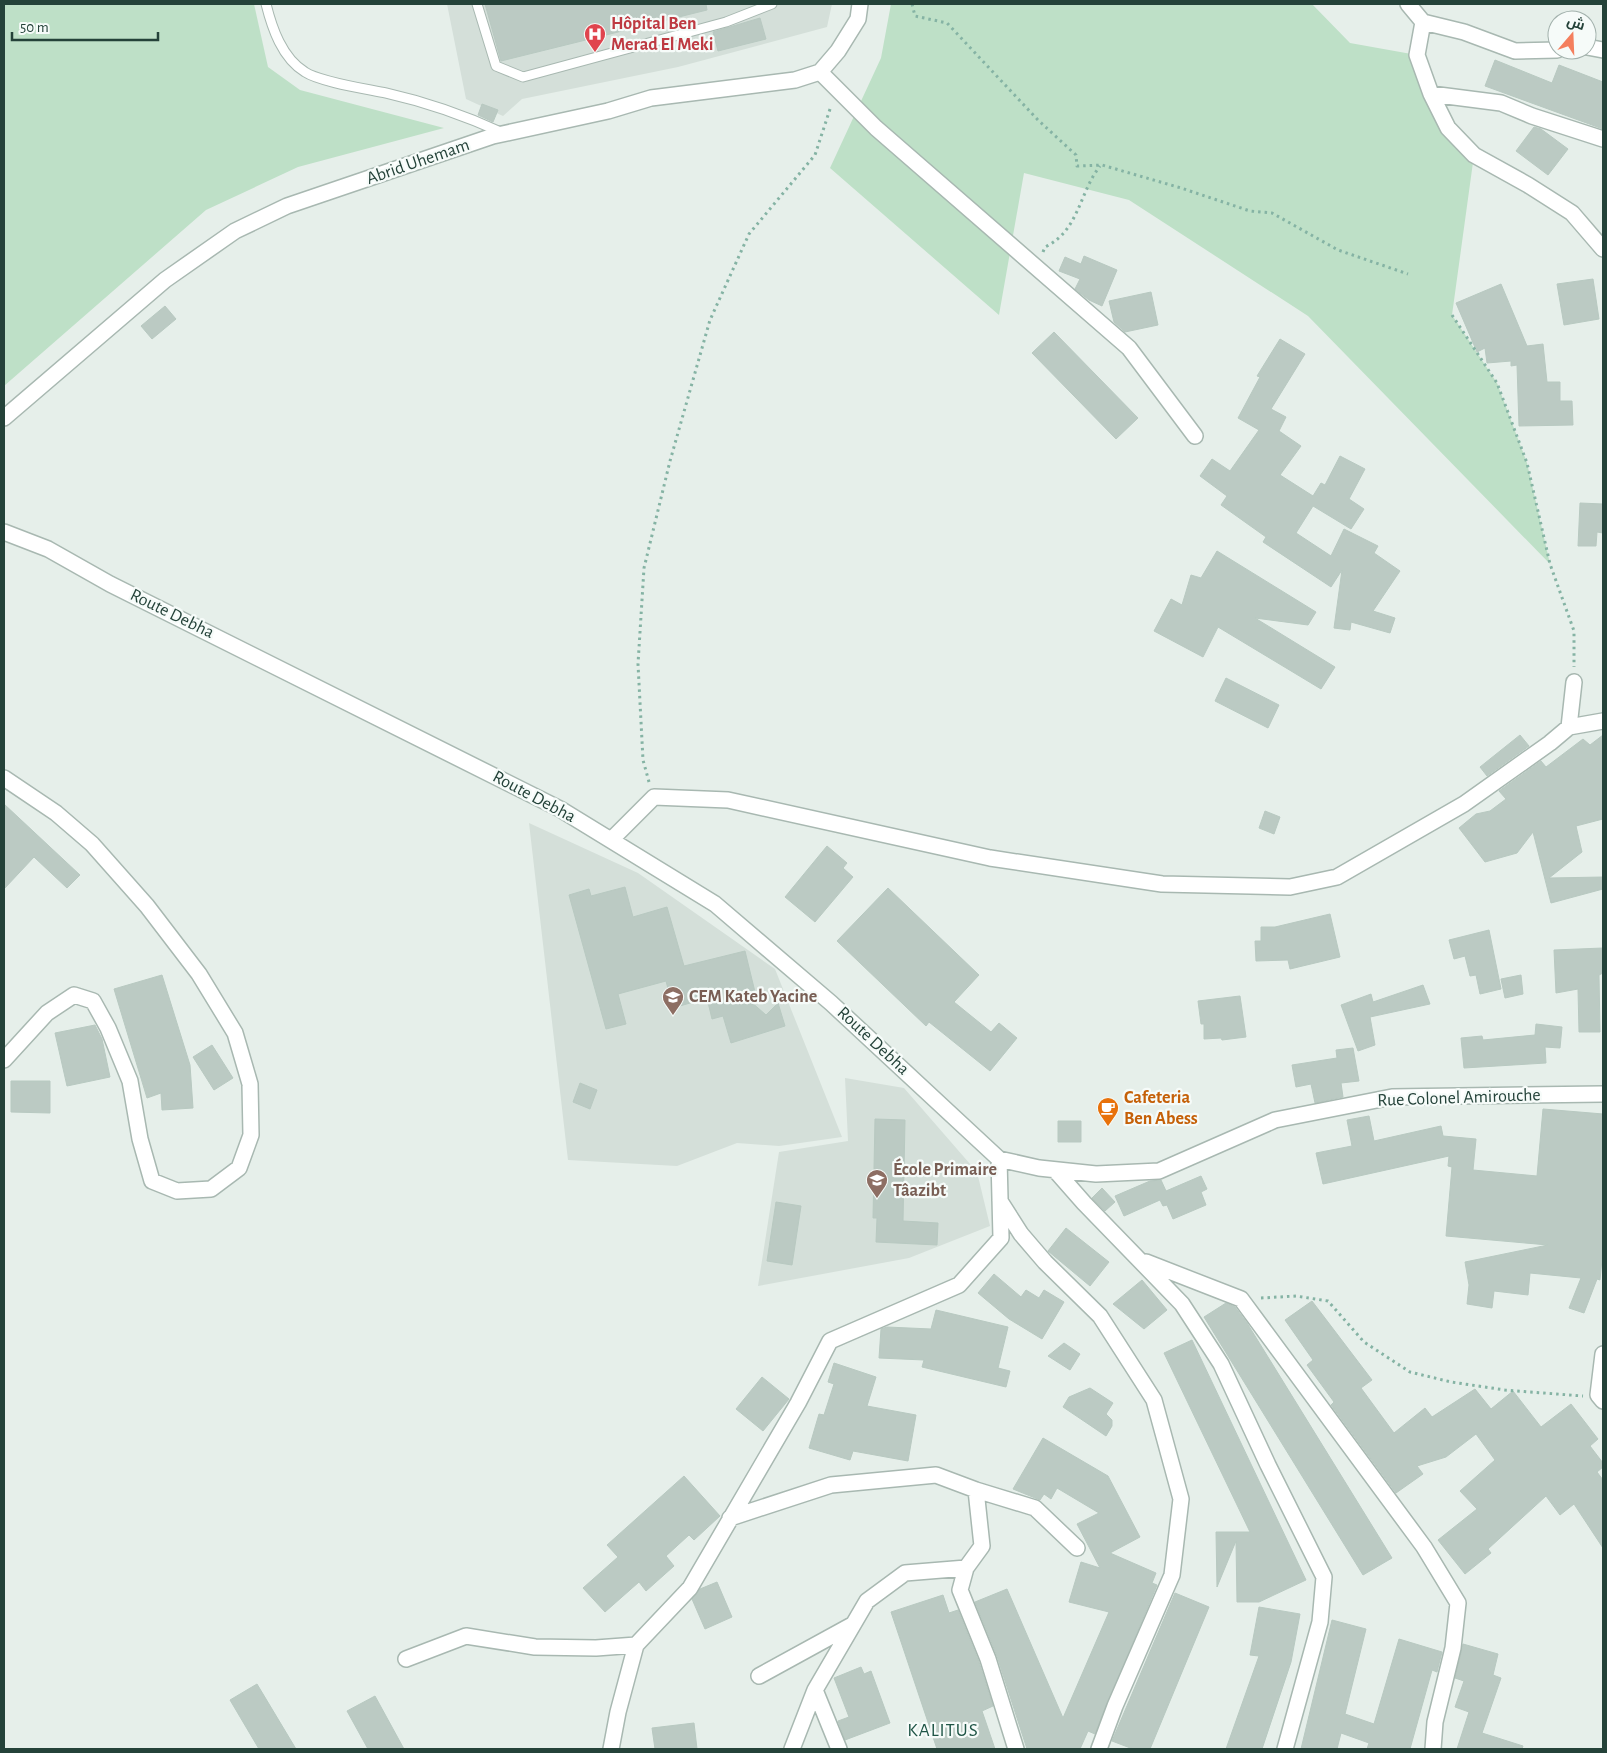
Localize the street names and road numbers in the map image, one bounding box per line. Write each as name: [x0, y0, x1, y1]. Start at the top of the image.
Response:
street label: Abrid Uhemam: [364, 136, 472, 188]
street label: Route Debha: [127, 586, 217, 642]
street label: Route Debha: [490, 768, 578, 826]
street label: Route Debha: [834, 1003, 912, 1079]
street label: Rue Colonel Amirouche: [1377, 1086, 1541, 1110]

